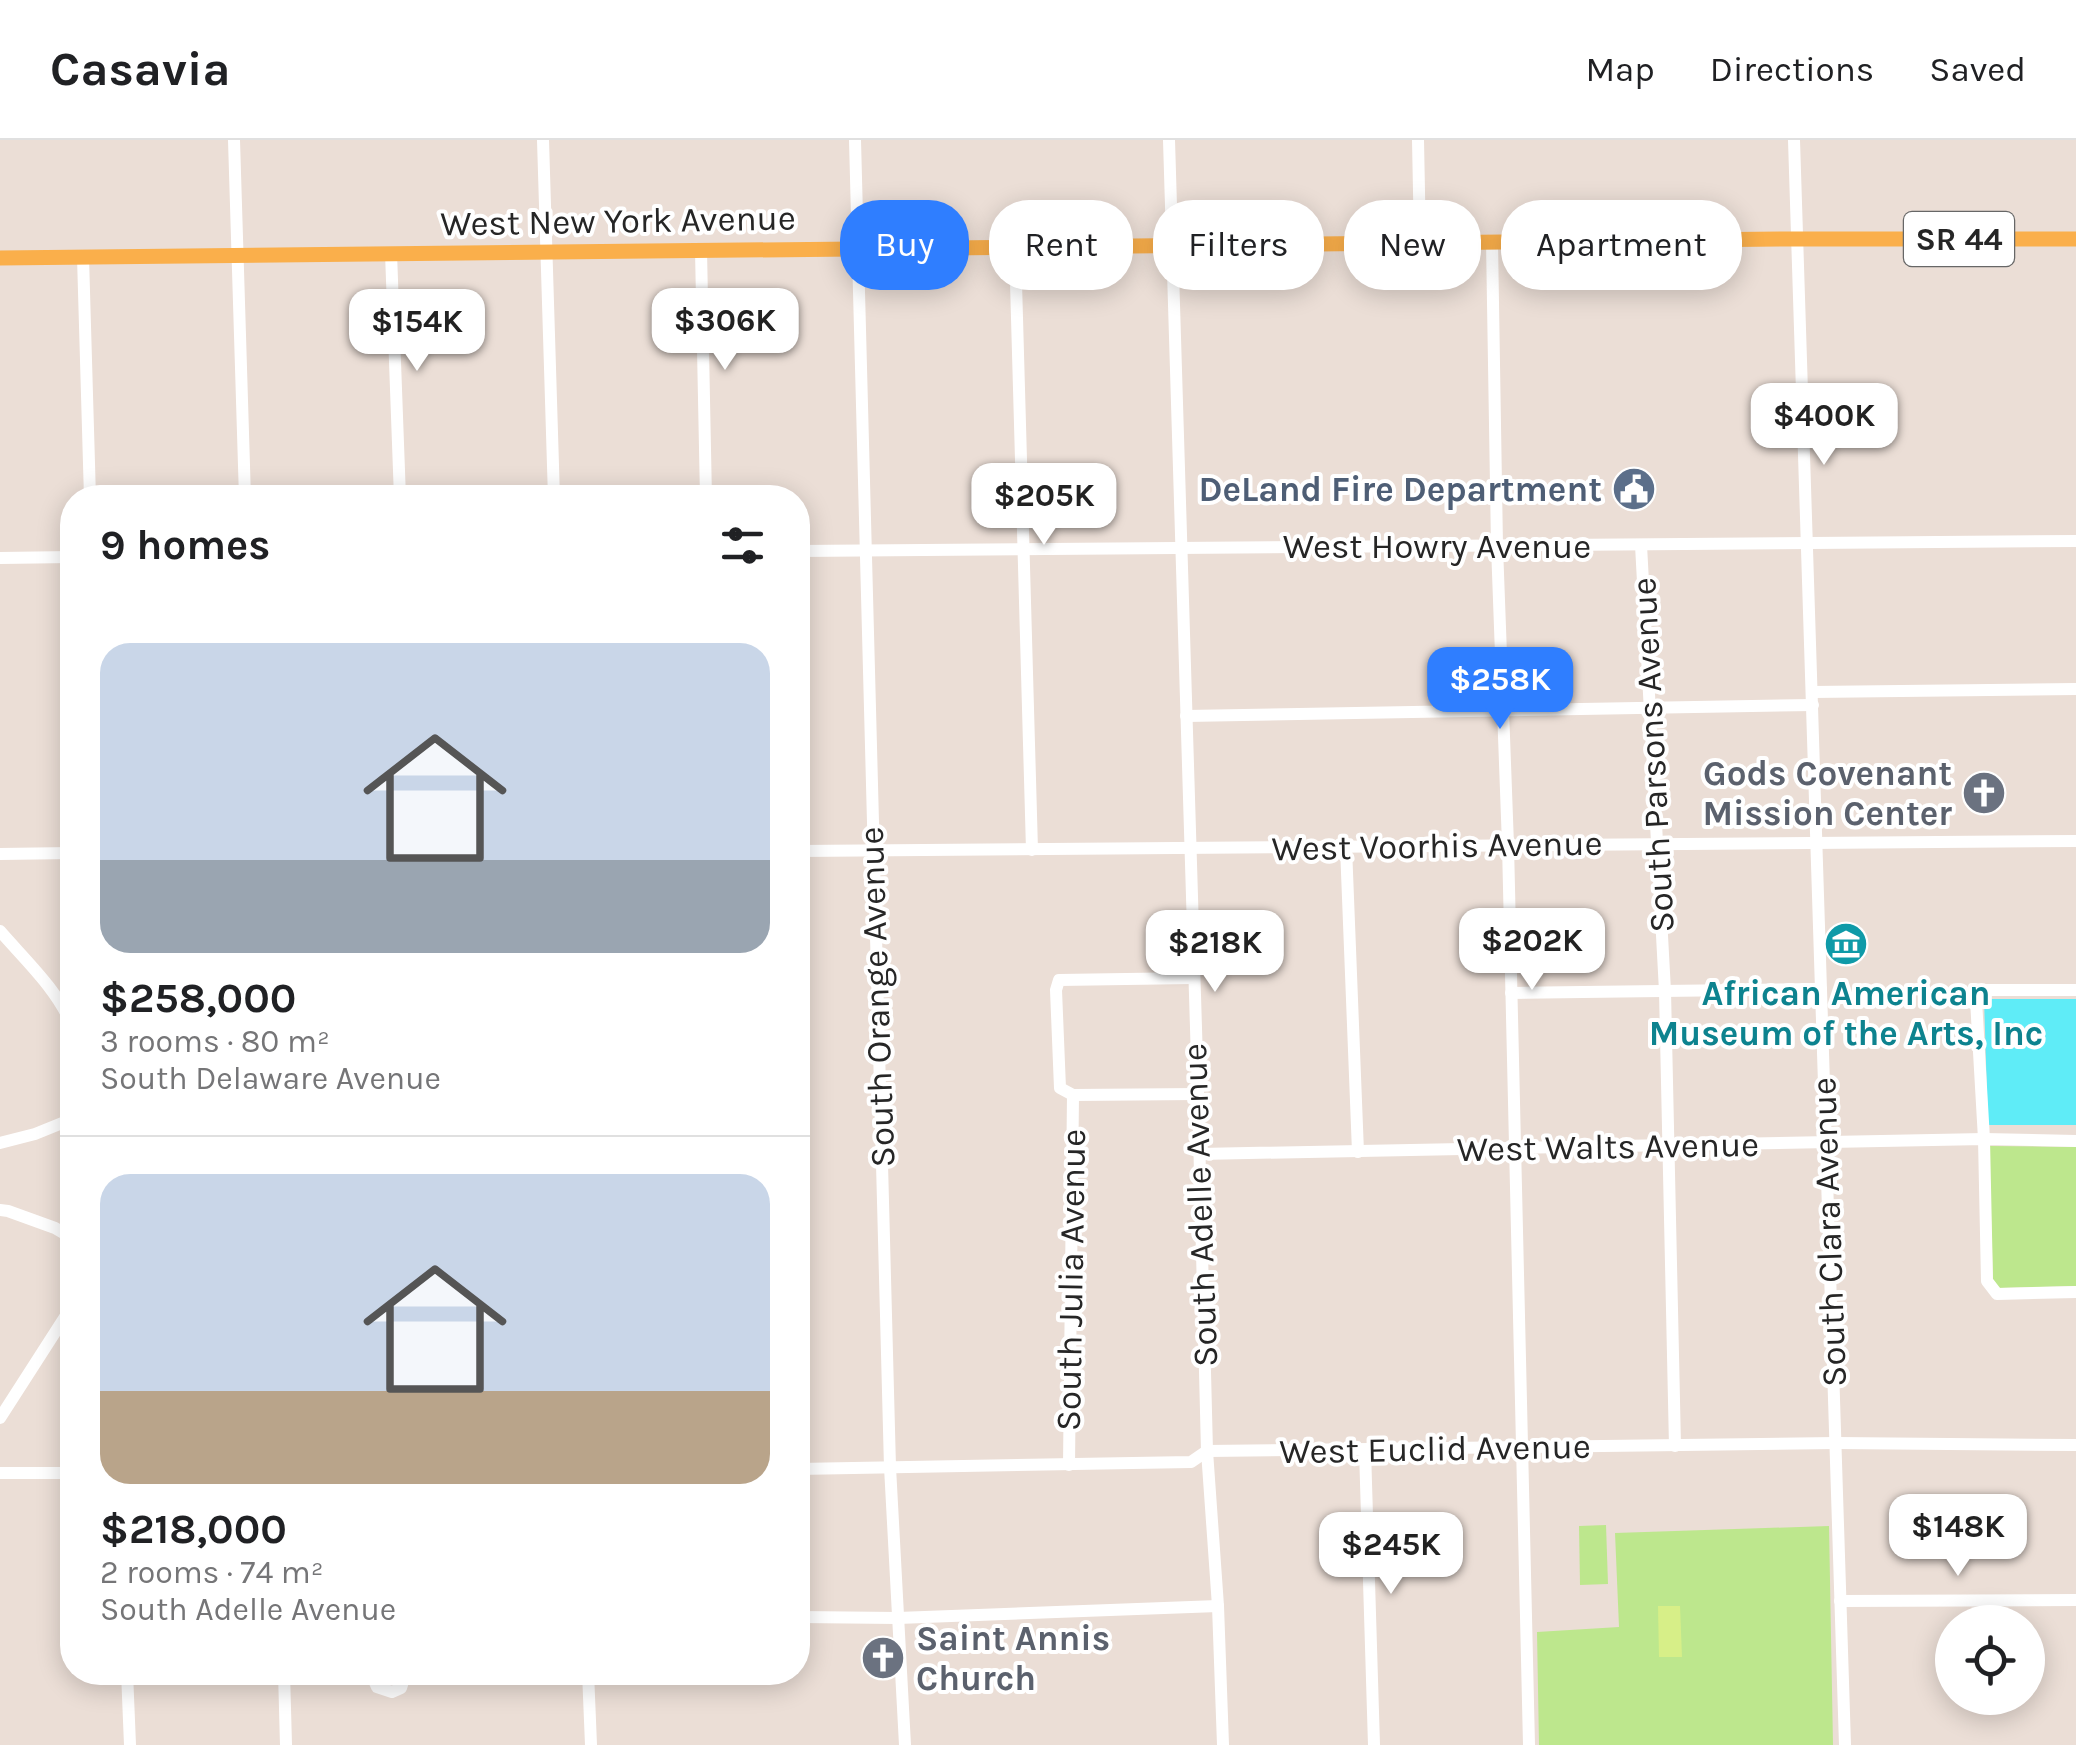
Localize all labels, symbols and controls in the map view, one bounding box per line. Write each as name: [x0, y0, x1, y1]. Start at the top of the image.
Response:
text: Casavia: [50, 41, 231, 97]
text: Map: [1585, 49, 1655, 90]
text: Directions: [1710, 49, 1874, 90]
text: Saved: [1929, 49, 2026, 90]
street label: West New York Avenue: [440, 197, 796, 245]
chip: Buy: [840, 200, 969, 290]
chip: Rent: [989, 200, 1133, 290]
chip: Filters: [1153, 200, 1324, 290]
chip: New: [1344, 200, 1481, 290]
chip: Apartment: [1501, 200, 1742, 290]
road number: SR 44: [1904, 212, 2014, 266]
pin: $306K: [655, 288, 795, 373]
pin: $154K: [347, 289, 487, 374]
text: $306K: [674, 302, 776, 339]
text: $154K: [371, 303, 463, 340]
pin: $400K: [1754, 383, 1894, 468]
text: $400K: [1773, 397, 1875, 434]
pin: $205K: [974, 463, 1114, 548]
public building icon: DeLand Fire Department: [1611, 466, 1657, 512]
place label: DeLand Fire Department: [1198, 469, 1602, 510]
text: $205K: [993, 477, 1095, 514]
icon: filters: [715, 518, 770, 573]
text: 9 homes: [100, 520, 270, 570]
street label: West Howry Avenue: [1283, 526, 1591, 567]
street label: South Parsons Avenue: [1623, 576, 1683, 934]
pin: $258K: [1430, 647, 1570, 732]
text: $258K: [1449, 661, 1551, 698]
icon: home: [345, 708, 525, 888]
place label: Gods Covenant Mission Center: [1702, 753, 1952, 834]
church icon: Gods Covenant Mission Center: [1961, 770, 2007, 816]
street label: West Voorhis Avenue: [1271, 823, 1603, 869]
street label: South Orange Avenue: [851, 826, 903, 1168]
pin: $202K: [1462, 908, 1602, 993]
pin: $218K: [1145, 910, 1285, 995]
museum icon: African American Museum of the Arts, Inc: [1823, 921, 1869, 967]
text: $202K: [1481, 922, 1583, 959]
text: $218K: [1168, 924, 1262, 961]
text: $258,000: [100, 973, 296, 1023]
place label: African American Museum of the Arts, Inc: [1649, 973, 2043, 1054]
text: 3 rooms · 80 m²: [100, 1023, 330, 1060]
street label: South Adelle Avenue: [1174, 1042, 1226, 1368]
text: South Delaware Avenue: [100, 1060, 441, 1097]
street label: South Clara Avenue: [1803, 1076, 1855, 1388]
street label: West Walts Avenue: [1457, 1124, 1759, 1170]
street label: South Julia Avenue: [1048, 1128, 1094, 1432]
icon: home: [345, 1239, 525, 1419]
street label: West Euclid Avenue: [1279, 1426, 1591, 1472]
pin: $148K: [1888, 1494, 2028, 1579]
text: $218,000: [100, 1504, 287, 1554]
text: $148K: [1911, 1508, 2005, 1545]
pin: $245K: [1321, 1512, 1461, 1597]
text: $245K: [1341, 1526, 1441, 1563]
text: 2 rooms · 74 m²: [100, 1554, 324, 1591]
text: South Adelle Avenue: [100, 1591, 396, 1628]
map controls: [1935, 1605, 2045, 1715]
button: locate: [1935, 1605, 2045, 1715]
place label: Saint Annis Church: [916, 1618, 1110, 1699]
church icon: Saint Annis Church: [860, 1635, 906, 1681]

